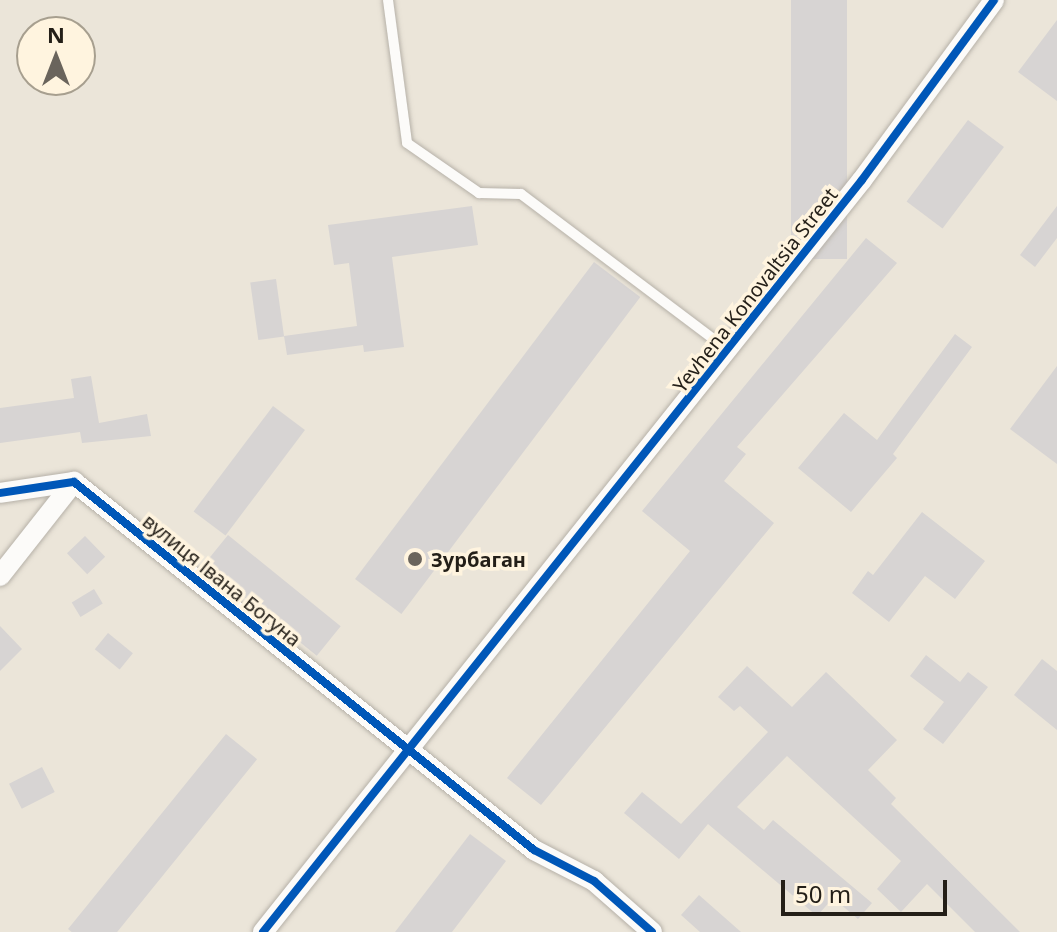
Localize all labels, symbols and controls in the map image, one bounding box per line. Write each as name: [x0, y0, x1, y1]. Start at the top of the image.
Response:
north arrow: [16, 16, 96, 96]
text: N: [47, 19, 65, 49]
street label: Yevhena Konovaltsia Street: [668, 183, 842, 397]
street label: вулиця Івана Богуна: [138, 509, 306, 651]
place label: Зурбаган: [431, 547, 526, 571]
marker: Зурбаган: [406, 550, 424, 568]
scale bar: [785, 864, 951, 914]
text: 50 m: [795, 877, 851, 910]

